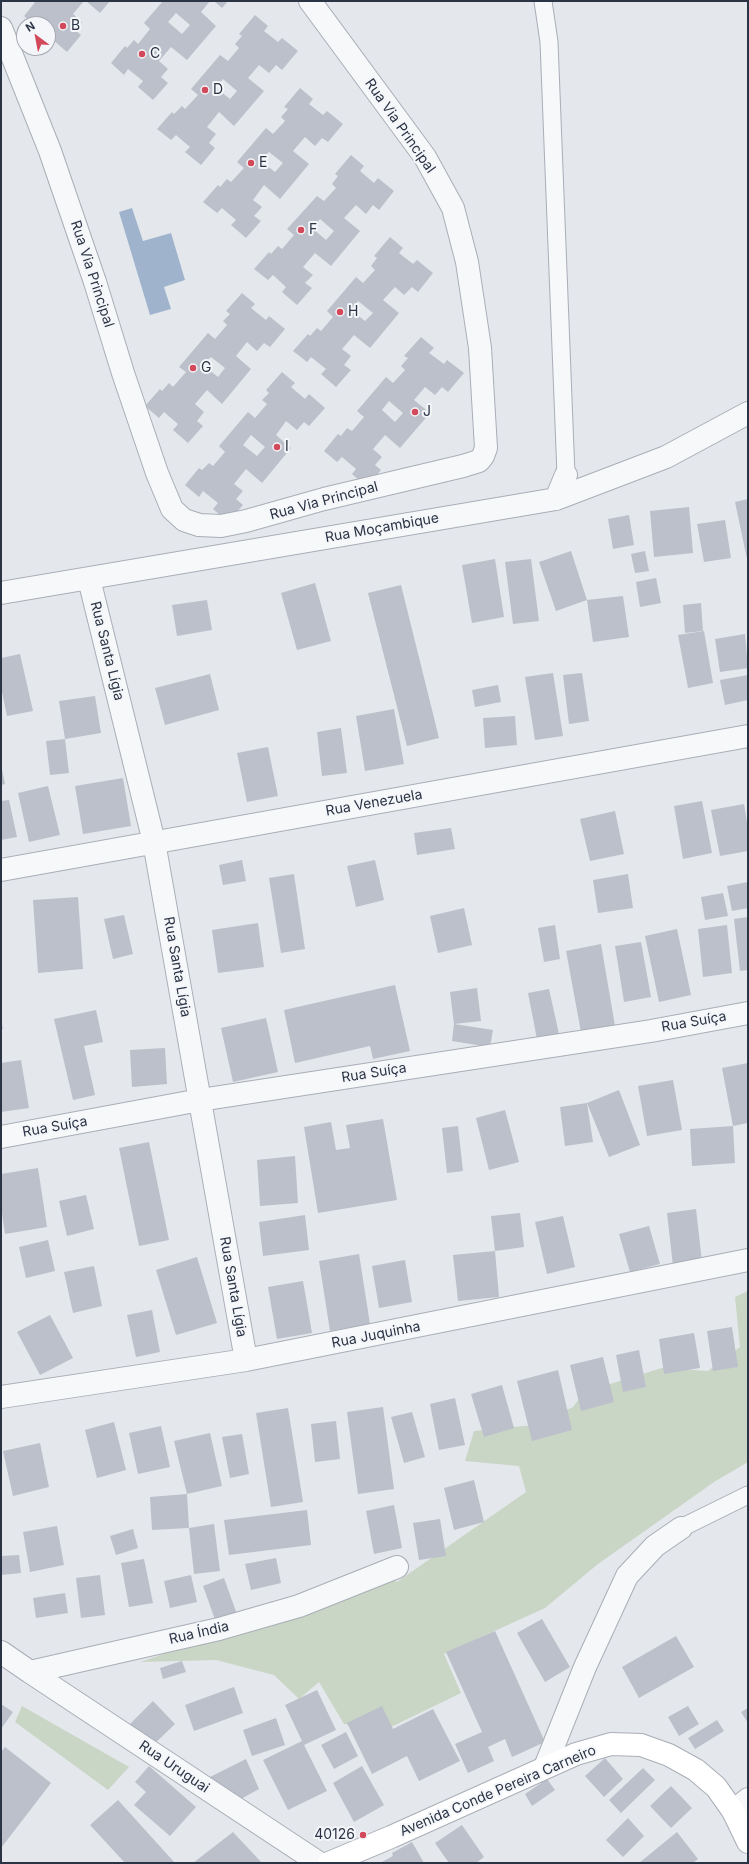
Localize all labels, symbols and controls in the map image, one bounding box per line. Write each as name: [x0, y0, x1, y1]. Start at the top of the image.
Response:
north arrow: [16, 16, 56, 56]
place label: B: [71, 18, 80, 34]
text: N: [23, 19, 37, 35]
marker: B: [58, 21, 68, 31]
place label: C: [150, 46, 160, 62]
marker: C: [137, 49, 147, 59]
street label: Rua Via Principal: [361, 76, 439, 176]
place label: D: [213, 82, 223, 98]
marker: D: [200, 85, 210, 95]
place label: E: [259, 155, 267, 171]
marker: E: [246, 158, 256, 168]
street label: Rua Via Principal: [67, 218, 117, 330]
place label: F: [309, 222, 317, 238]
marker: F: [296, 225, 306, 235]
place label: H: [348, 304, 358, 320]
marker: H: [335, 307, 345, 317]
place label: G: [201, 360, 211, 376]
marker: G: [188, 363, 198, 373]
place label: J: [423, 404, 431, 420]
marker: J: [410, 407, 420, 417]
place label: I: [285, 439, 289, 455]
marker: I: [272, 442, 282, 452]
street label: Rua Via Principal: [268, 478, 380, 524]
street label: Rua Moçambique: [324, 510, 440, 546]
street label: Rua Santa Lígia: [87, 600, 127, 702]
street label: Rua Venezuela: [324, 786, 424, 820]
street label: Rua Santa Lígia: [160, 915, 194, 1019]
street label: Rua Suíça: [660, 1008, 728, 1036]
street label: Rua Suíça: [340, 1060, 408, 1086]
street label: Rua Suíça: [21, 1113, 89, 1141]
street label: Rua Santa Lígia: [216, 1235, 250, 1339]
street label: Rua Juquinha: [330, 1318, 422, 1352]
street label: Rua Índia: [167, 1618, 231, 1648]
street label: Rua Uruguai: [136, 1737, 212, 1797]
street label: Avenida Conde Pereira Carneiro: [397, 1742, 599, 1840]
place label: 40126: [314, 1827, 355, 1843]
marker: 40126: [358, 1830, 368, 1840]

